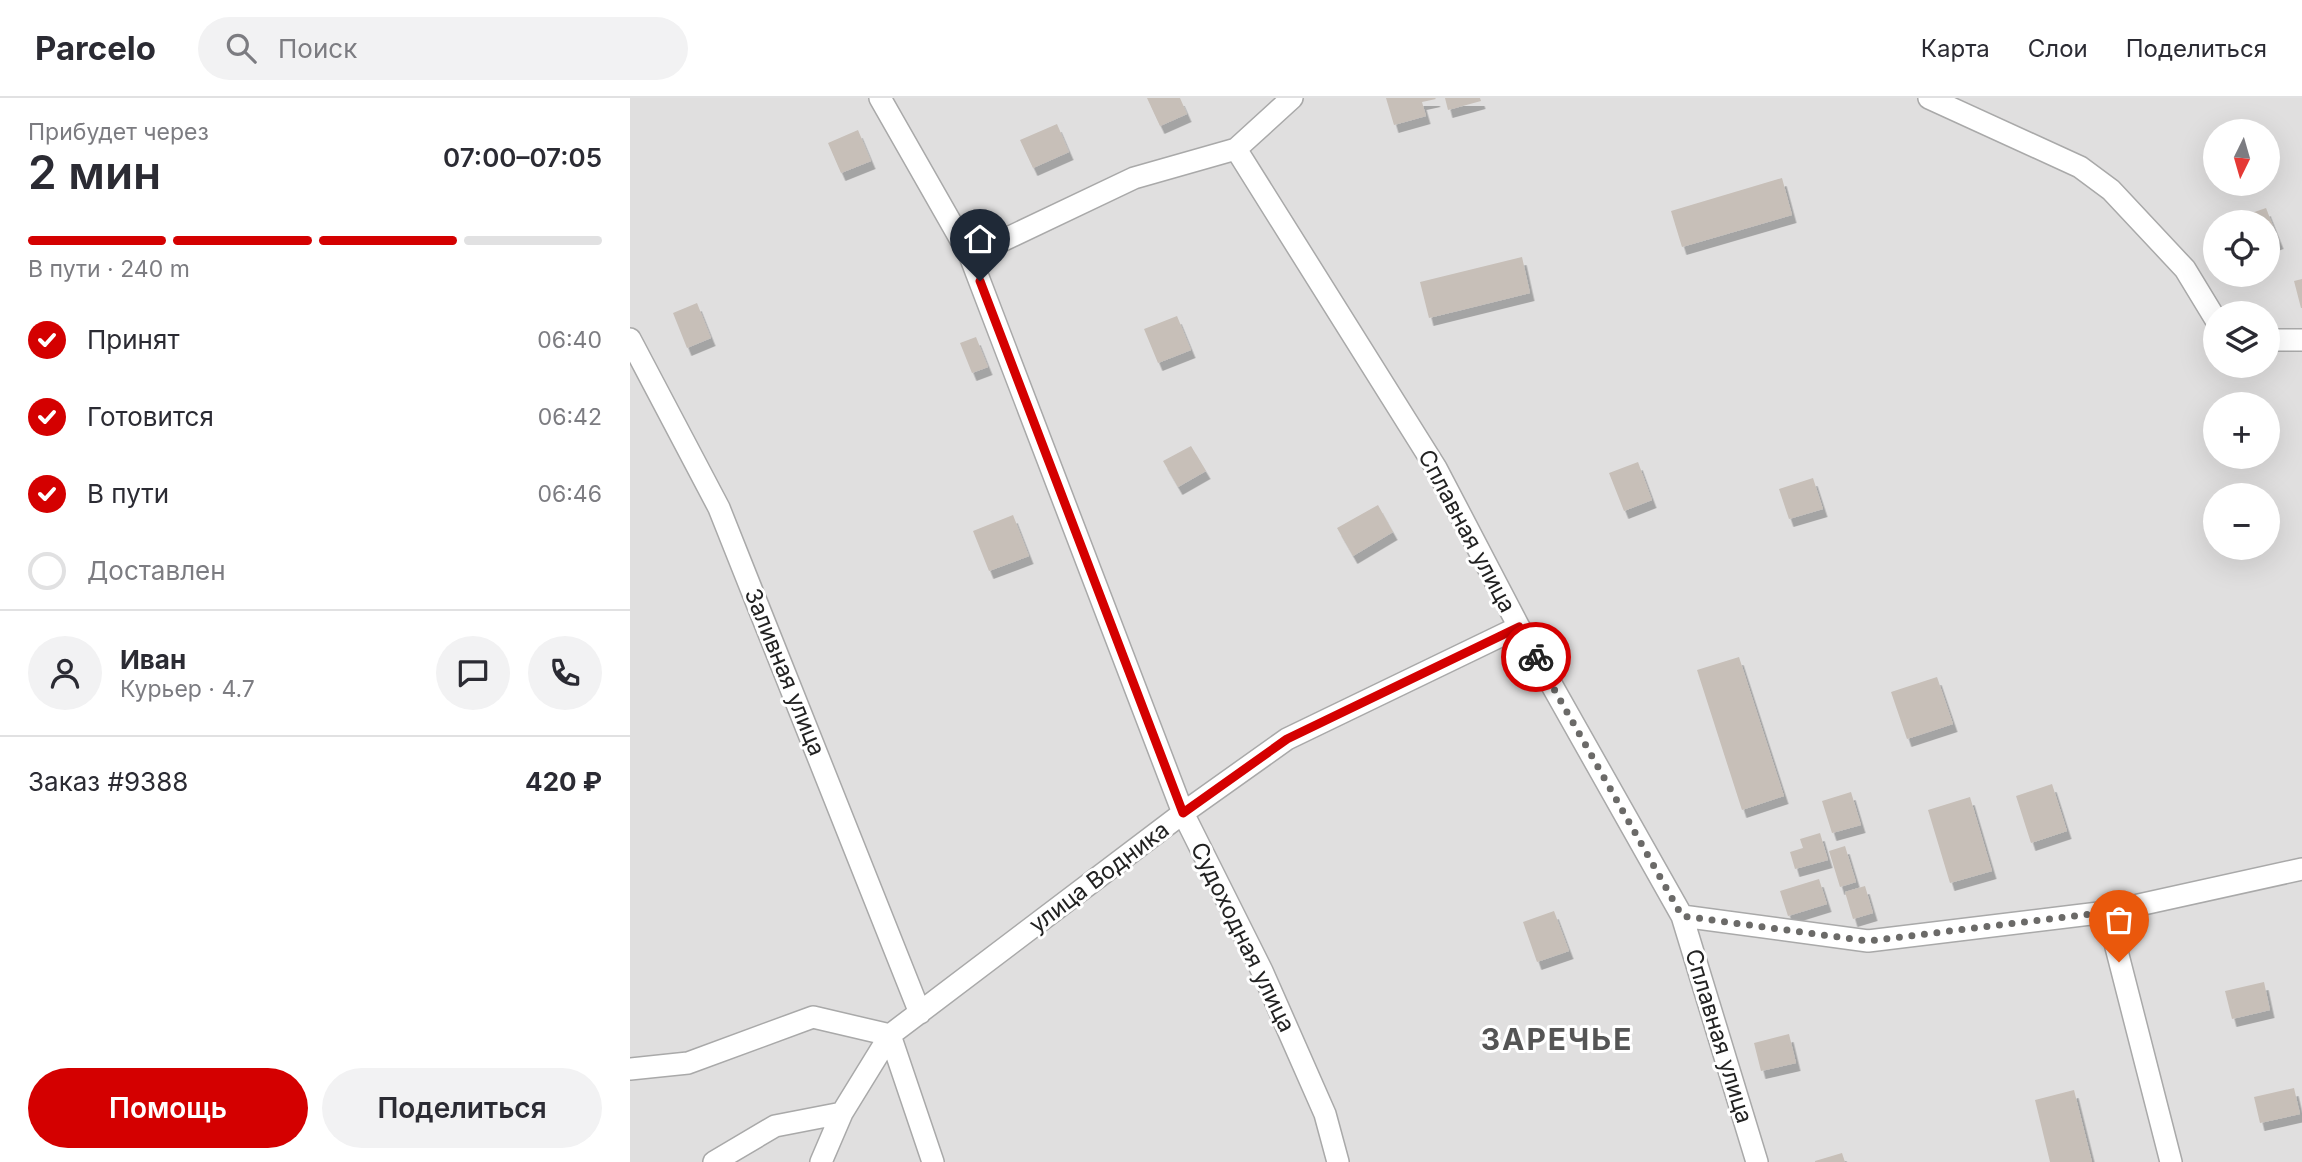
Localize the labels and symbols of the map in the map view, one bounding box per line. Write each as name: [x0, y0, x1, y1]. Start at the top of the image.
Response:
north arrow: [2203, 119, 2280, 196]
pin: [950, 209, 1010, 281]
street label: Сплавная улица: [1412, 445, 1522, 617]
street label: Заливная улица: [739, 584, 831, 760]
courier: [1501, 622, 1571, 692]
street label: улица Водника: [1024, 815, 1174, 939]
street label: Судоходная улица: [1185, 837, 1301, 1037]
pin: [2089, 890, 2149, 962]
street label: Сплавная улица: [1679, 946, 1759, 1126]
district label: ЗАРЕЧЬЕ: [1481, 1021, 1633, 1057]

